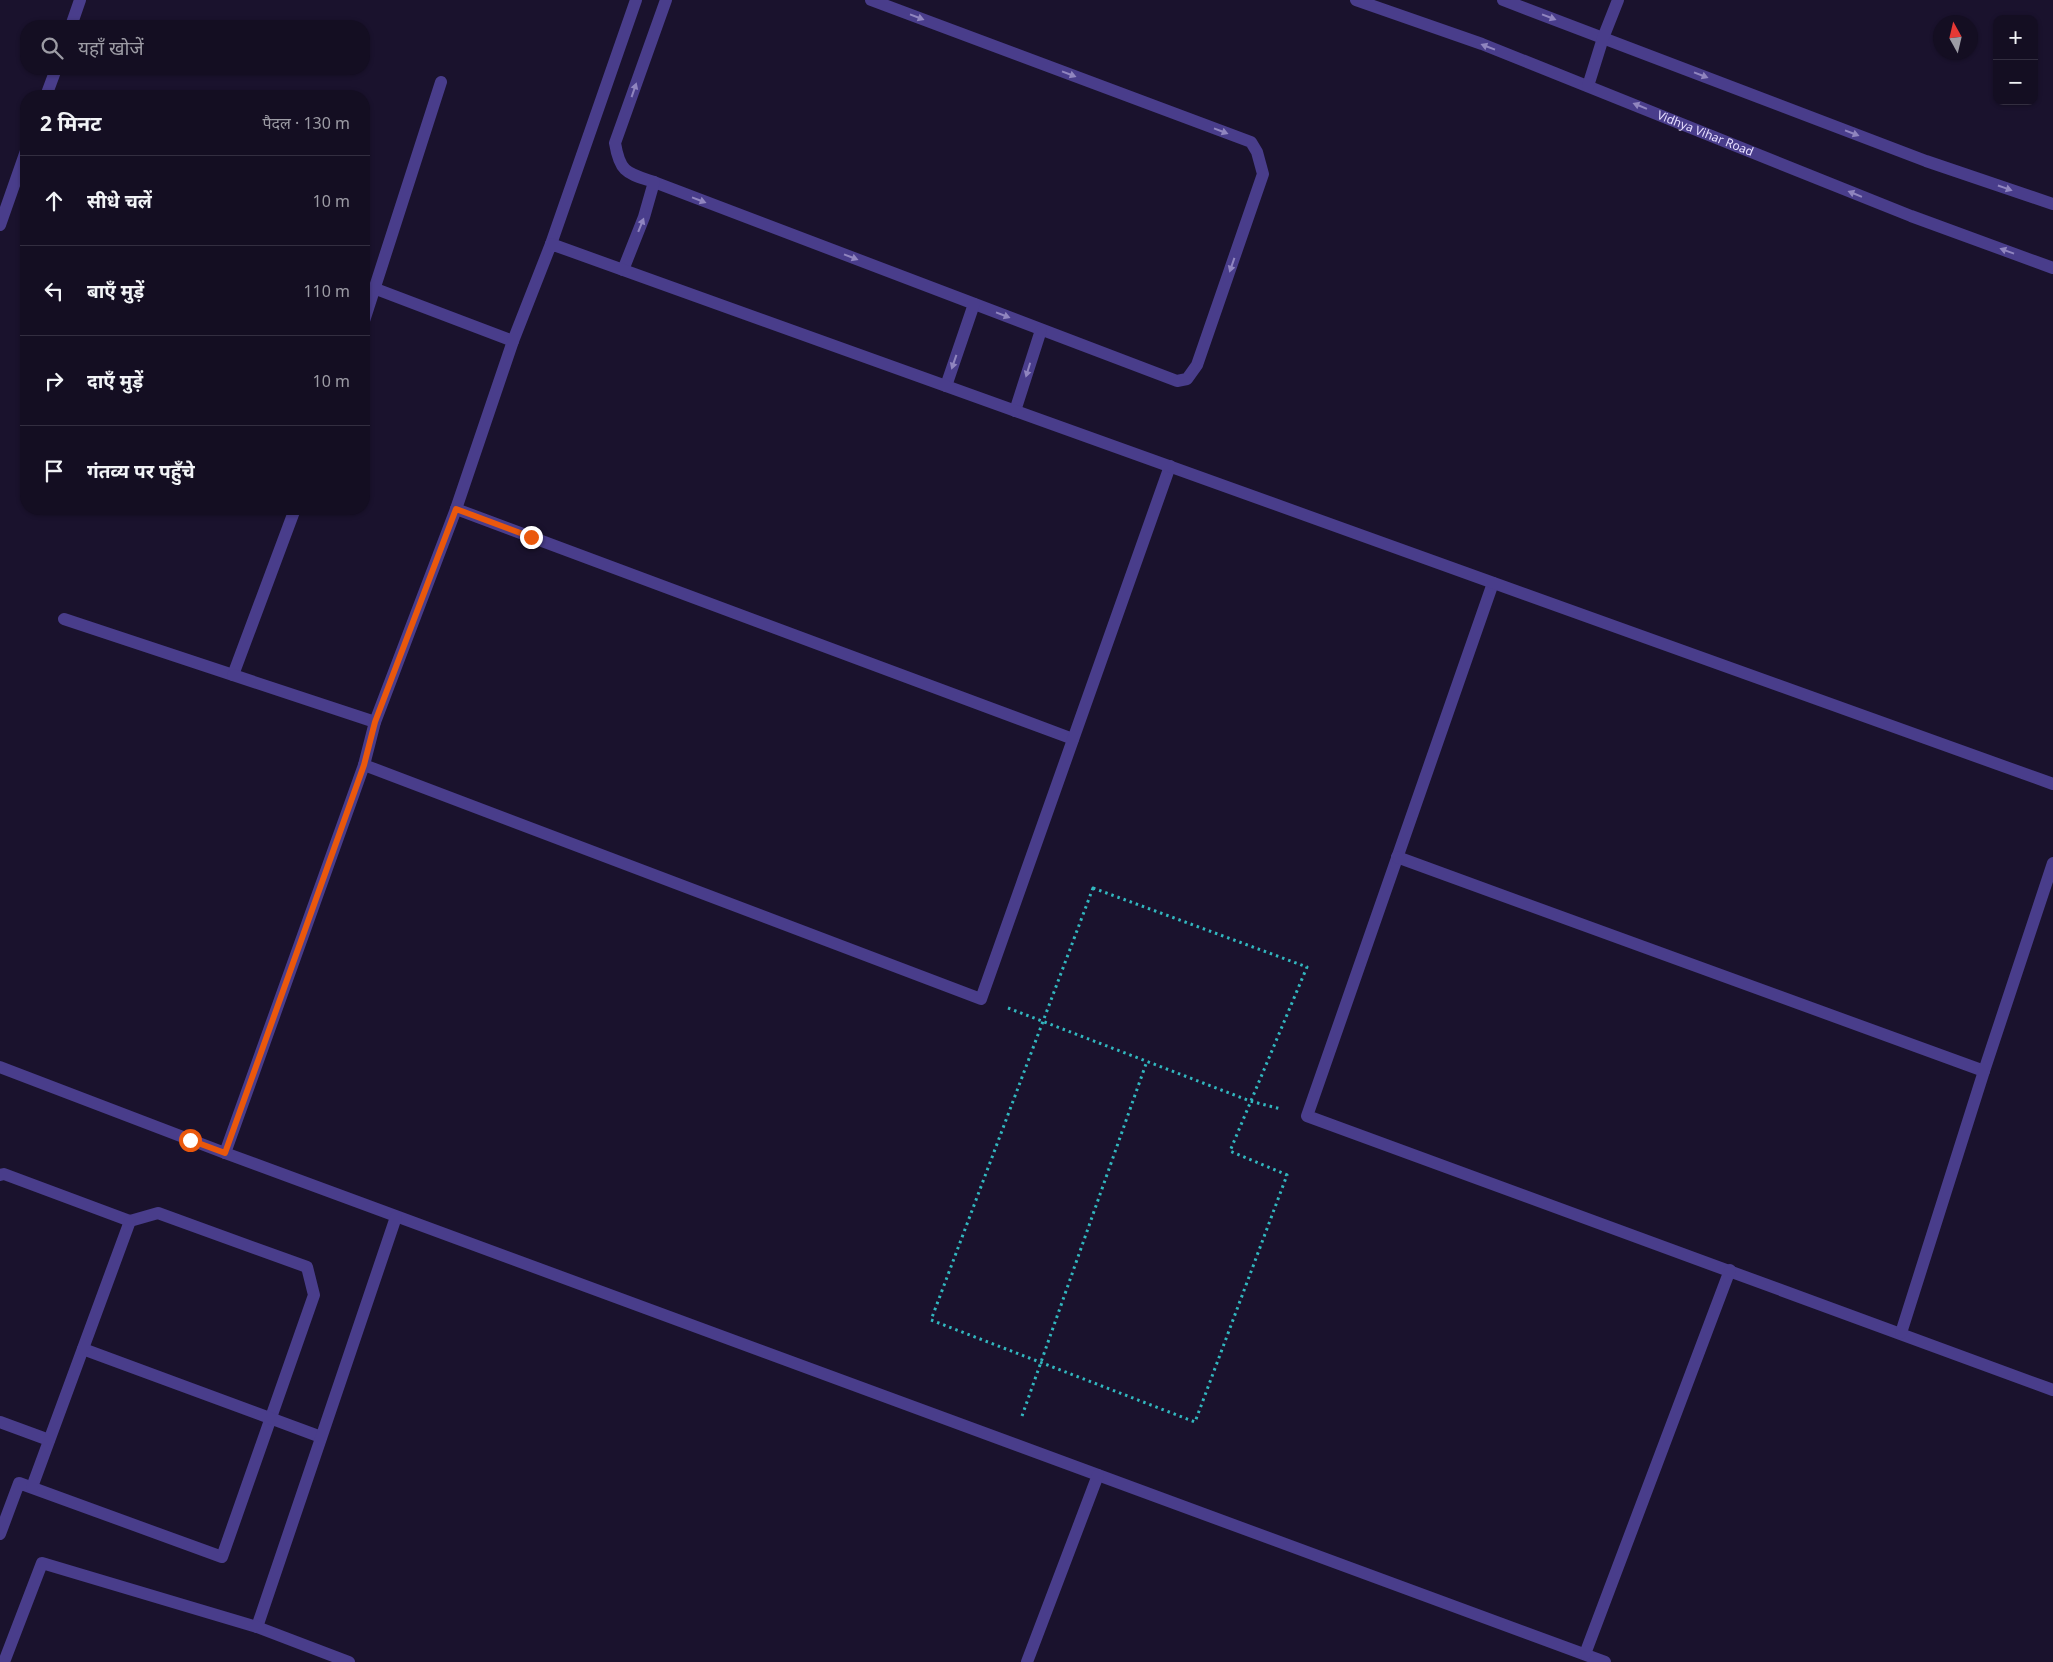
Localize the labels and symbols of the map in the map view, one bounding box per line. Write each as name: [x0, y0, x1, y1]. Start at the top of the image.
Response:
one-way arrow: [1542, 13, 1557, 21]
one-way arrow: [909, 14, 924, 21]
north arrow: [1933, 15, 1978, 60]
one-way arrow: [1481, 43, 1496, 50]
one-way arrow: [1062, 70, 1077, 78]
one-way arrow: [1693, 72, 1708, 79]
one-way arrow: [631, 82, 638, 97]
one-way arrow: [1632, 102, 1647, 110]
street label: Vidhya Vihar Road: [1655, 106, 1756, 160]
one-way arrow: [1214, 127, 1229, 135]
one-way arrow: [1845, 130, 1860, 137]
one-way arrow: [1998, 185, 2013, 192]
one-way arrow: [1848, 189, 1862, 197]
one-way arrow: [692, 196, 707, 204]
one-way arrow: [638, 218, 646, 232]
one-way arrow: [1999, 247, 2014, 255]
one-way arrow: [844, 254, 858, 262]
one-way arrow: [1228, 258, 1236, 273]
one-way arrow: [996, 311, 1011, 319]
one-way arrow: [950, 354, 958, 369]
one-way arrow: [1023, 363, 1031, 378]
route end: [520, 526, 543, 549]
route start: [179, 1129, 202, 1152]

